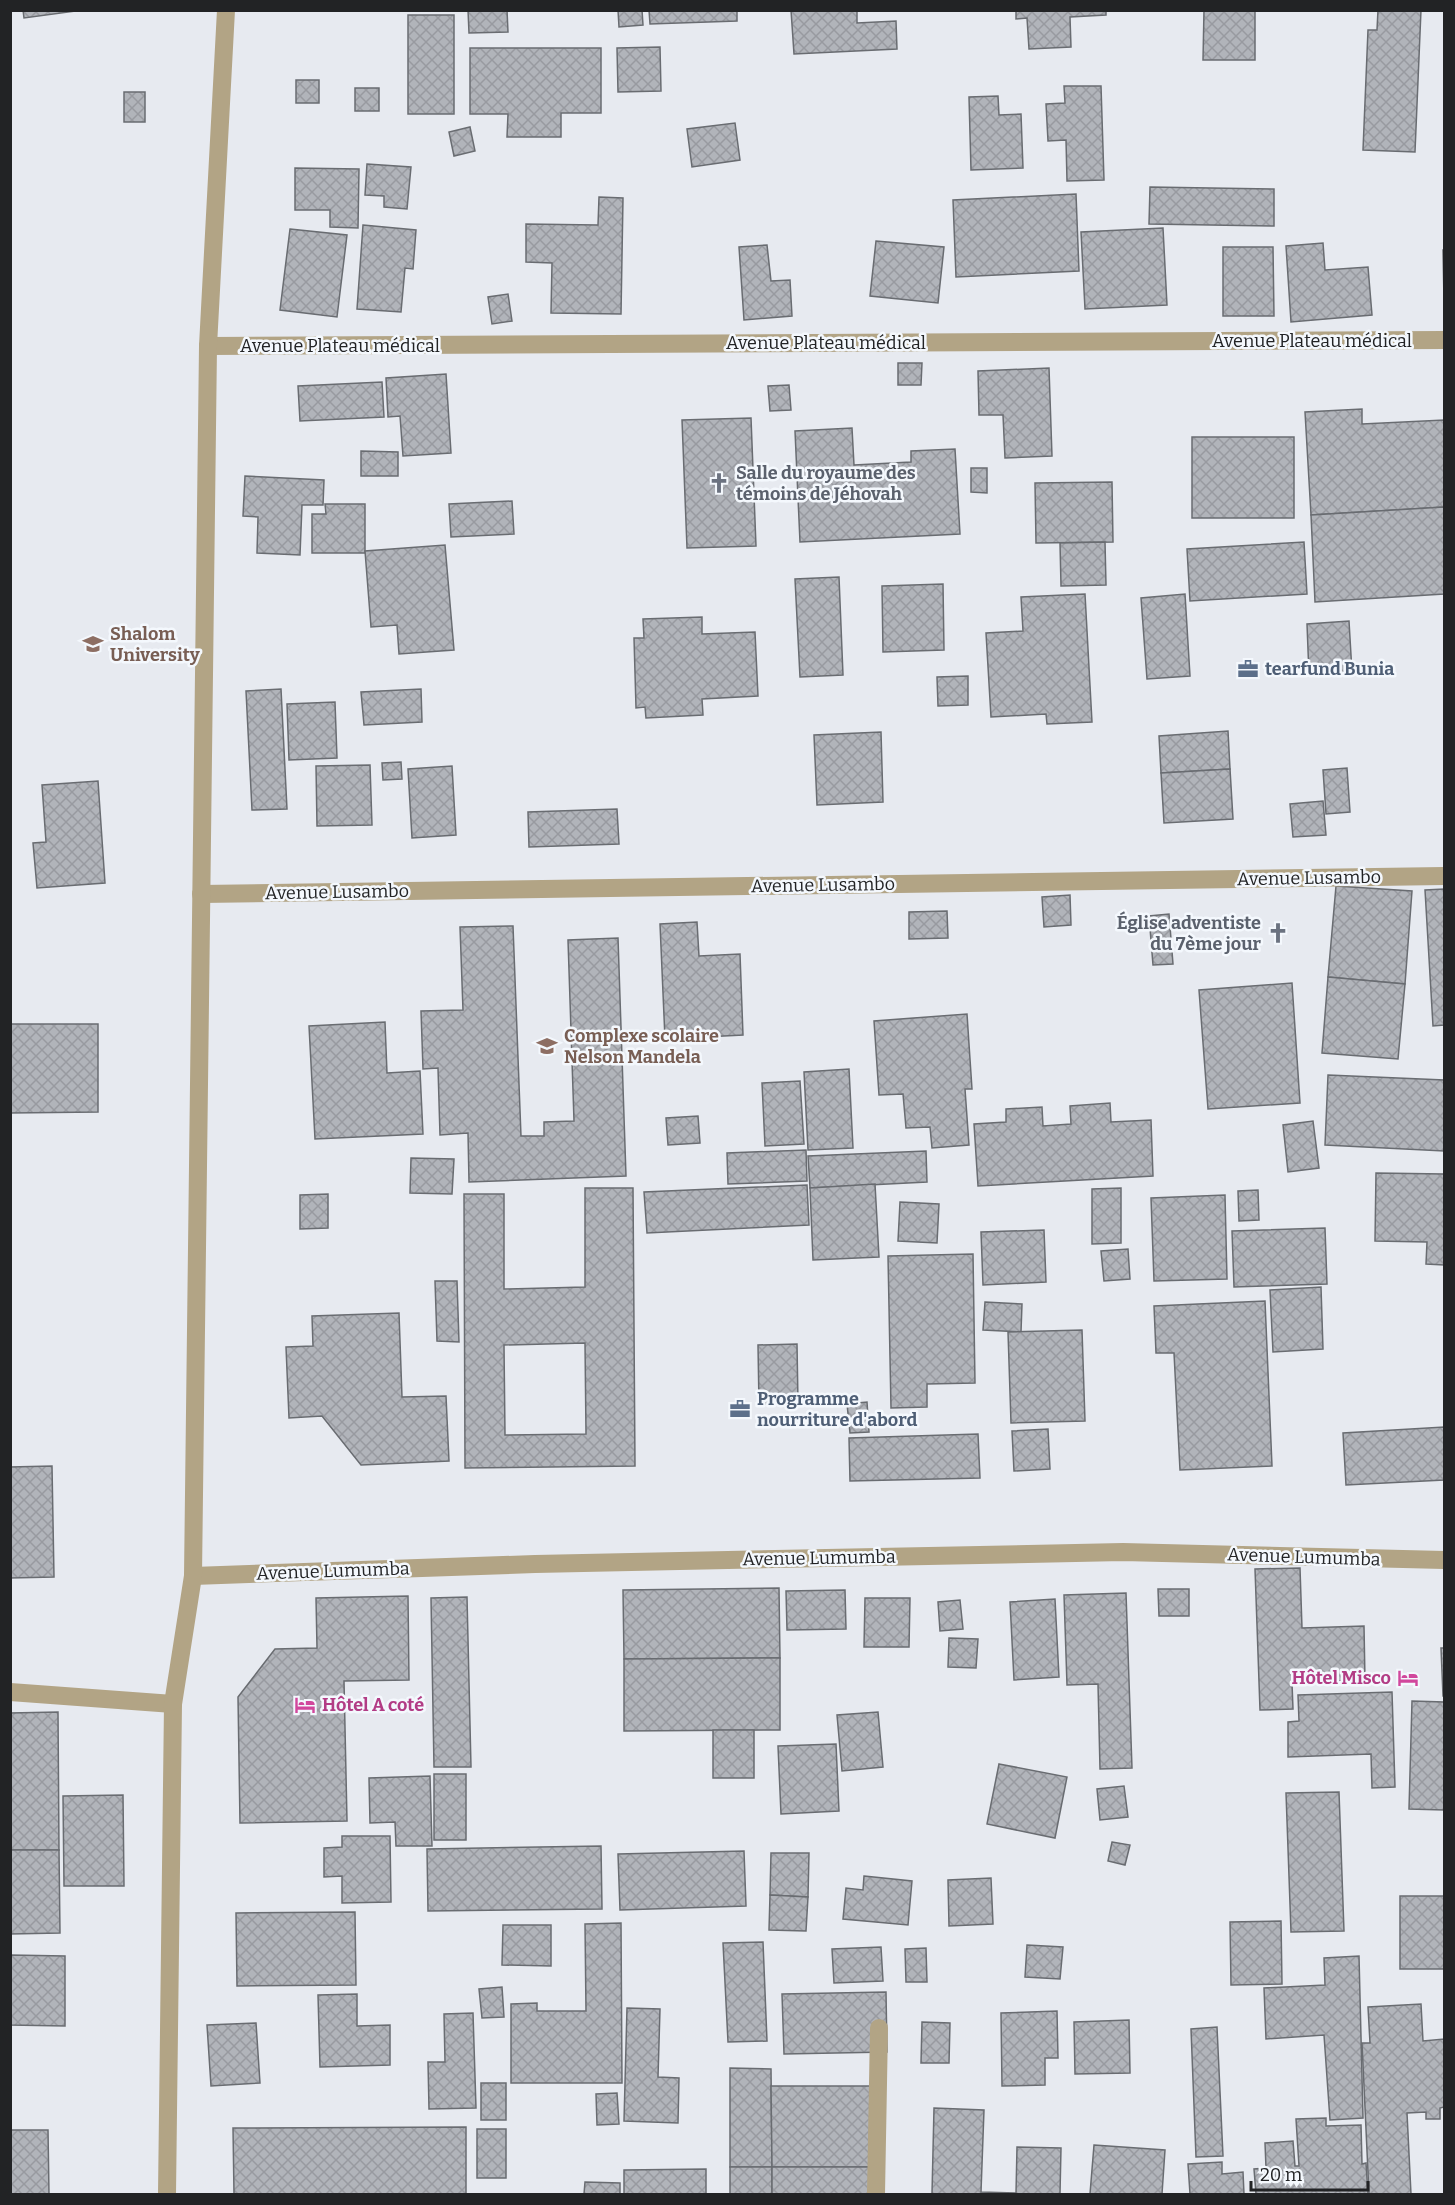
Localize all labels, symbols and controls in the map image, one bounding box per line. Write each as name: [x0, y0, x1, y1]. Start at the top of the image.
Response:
street label: Avenue Plateau médical: [1212, 330, 1412, 352]
street label: Avenue Plateau médical: [726, 332, 926, 354]
street label: Avenue Plateau médical: [240, 335, 440, 357]
place label: Salle du royaume des témoins de Jéhovah: [736, 462, 916, 505]
church icon: Salle du royaume des témoins de Jéhovah: [707, 471, 731, 495]
place label: Shalom University: [110, 623, 201, 666]
school or university icon: Shalom University: [81, 632, 105, 656]
office icon: tearfund Bunia: [1236, 657, 1260, 681]
place label: tearfund Bunia: [1265, 658, 1394, 680]
street label: Avenue Lusambo: [1237, 866, 1381, 890]
street label: Avenue Lusambo: [751, 873, 895, 897]
street label: Avenue Lusambo: [265, 880, 409, 904]
place label: Église adventiste du 7ème jour: [1117, 911, 1262, 955]
church icon: Église adventiste du 7ème jour: [1266, 921, 1290, 945]
place label: Complexe scolaire Nelson Mandela: [564, 1025, 719, 1068]
school or university icon: Complexe scolaire Nelson Mandela: [535, 1034, 559, 1058]
place label: Programme nourriture d'abord: [757, 1388, 917, 1431]
office icon: Programme nourriture d'abord: [728, 1397, 752, 1421]
street label: Avenue Lumumba: [1227, 1543, 1381, 1571]
street label: Avenue Lumumba: [742, 1546, 896, 1570]
street label: Avenue Lumumba: [256, 1557, 410, 1585]
hotel icon: Hôtel Misco: [1396, 1666, 1420, 1690]
place label: Hôtel Misco: [1291, 1667, 1391, 1689]
hotel icon: Hôtel A coté: [293, 1693, 317, 1717]
place label: Hôtel A coté: [322, 1694, 424, 1716]
scale bar: [1251, 2154, 1368, 2192]
text: 20 m: [1260, 2164, 1302, 2186]

